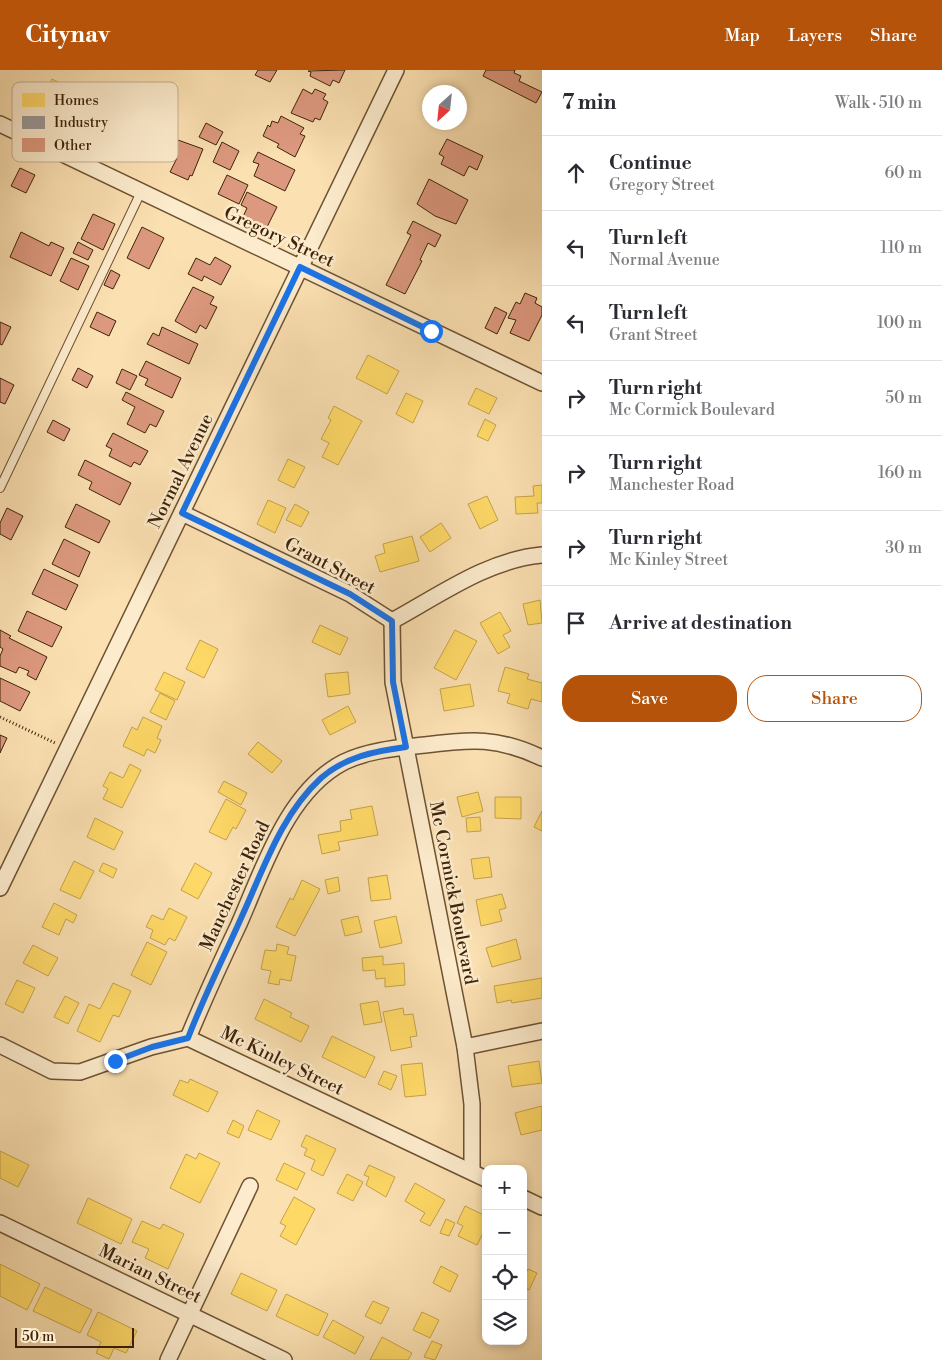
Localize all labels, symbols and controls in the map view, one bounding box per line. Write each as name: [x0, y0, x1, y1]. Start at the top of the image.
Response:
text: Citynav: [25, 20, 110, 50]
text: Map: [725, 24, 760, 47]
text: Layers: [788, 24, 842, 47]
text: Share: [870, 24, 917, 47]
legend: [12, 82, 178, 162]
north arrow: [422, 85, 467, 130]
text: 7 min: [562, 90, 616, 116]
text: Homes: [54, 92, 99, 110]
text: Walk · 510 m: [835, 93, 922, 113]
text: Industry: [54, 114, 108, 132]
text: Other: [54, 137, 92, 155]
text: Continue: [609, 151, 692, 175]
icon: ahead: [562, 159, 590, 187]
text: 60 m: [884, 163, 922, 183]
text: Gregory Street: [609, 175, 715, 195]
street label: Gregory Street: [220, 201, 338, 273]
text: Turn left: [609, 226, 688, 250]
icon: left: [562, 234, 590, 262]
text: 110 m: [880, 238, 922, 258]
text: Normal Avenue: [609, 250, 720, 270]
text: Turn left: [609, 301, 688, 325]
icon: left: [562, 309, 590, 337]
text: 100 m: [877, 313, 922, 333]
route start: [420, 320, 443, 343]
text: Grant Street: [609, 325, 698, 345]
text: Turn right: [609, 376, 702, 400]
icon: right: [562, 384, 590, 412]
text: 50 m: [885, 388, 922, 408]
text: Mc Cormick Boulevard: [609, 400, 775, 420]
street label: Normal Avenue: [143, 410, 219, 532]
text: Turn right: [609, 451, 702, 475]
icon: right: [562, 459, 590, 487]
text: 160 m: [878, 463, 922, 483]
text: Manchester Road: [609, 475, 734, 495]
text: Turn right: [609, 526, 702, 550]
street label: Grant Street: [281, 532, 380, 600]
icon: right: [562, 534, 590, 562]
text: 30 m: [885, 538, 922, 558]
text: Mc Kinley Street: [609, 550, 728, 570]
icon: arrive: [562, 609, 590, 637]
text: Arrive at destination: [609, 611, 792, 635]
button: Save: [562, 675, 737, 722]
button: Share: [747, 675, 922, 722]
street label: Mc Cormick Boulevard: [424, 799, 482, 987]
street label: Manchester Road: [195, 817, 276, 955]
street label: Mc Kinley Street: [217, 1021, 348, 1101]
route end: [104, 1050, 127, 1073]
map controls: [482, 1165, 527, 1345]
button: +: [482, 1165, 527, 1210]
button: −: [482, 1210, 527, 1255]
street label: Marian Street: [95, 1239, 206, 1309]
button: locate: [482, 1255, 527, 1300]
button: layers: [482, 1300, 527, 1345]
scale bar: [15, 1325, 134, 1348]
text: 50 m: [22, 1328, 54, 1346]

